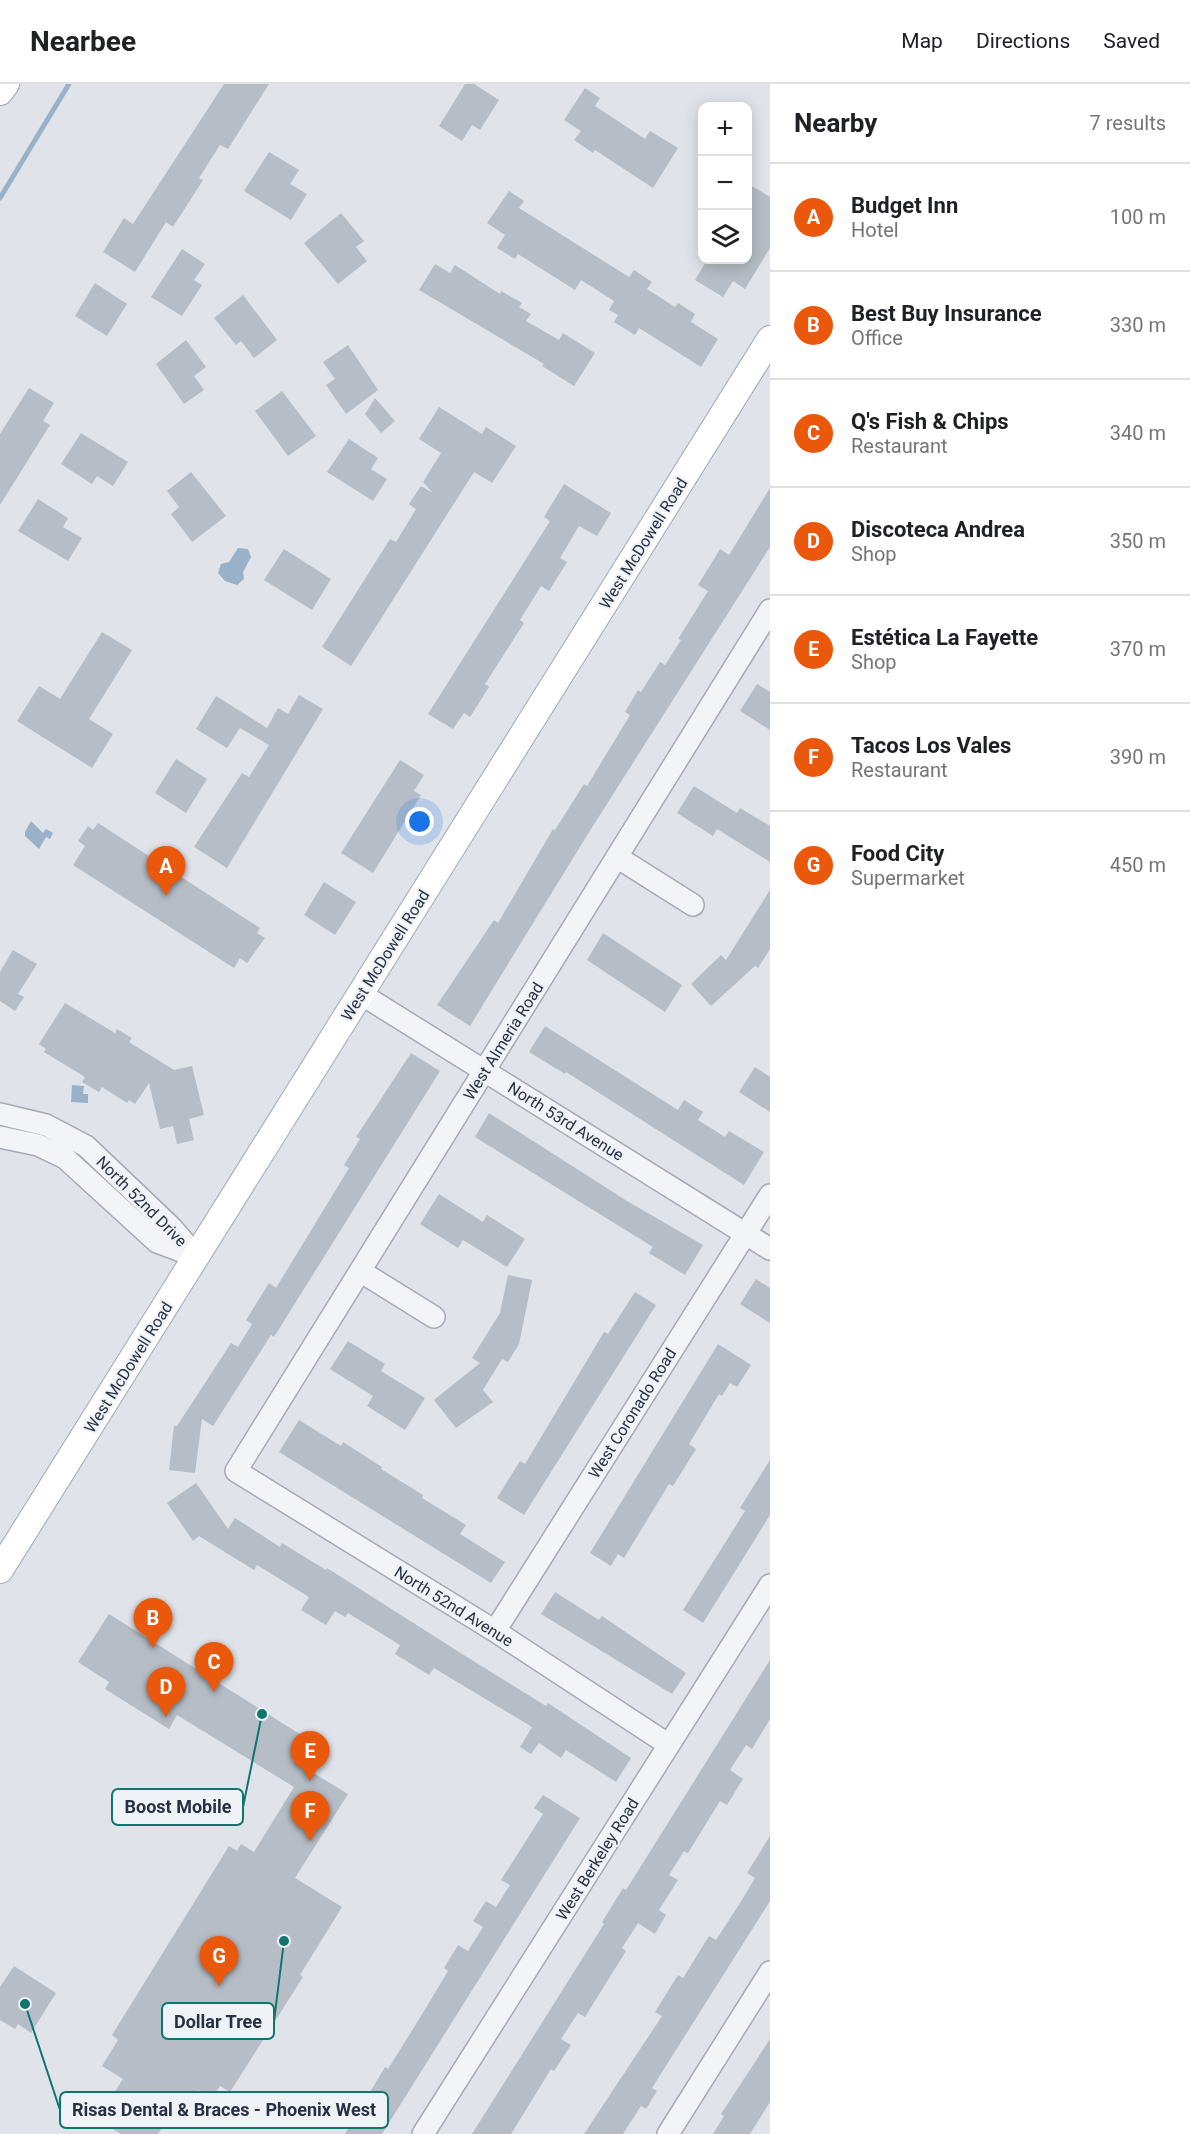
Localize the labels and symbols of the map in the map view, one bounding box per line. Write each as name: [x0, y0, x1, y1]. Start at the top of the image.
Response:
street label: West McDowell Road: [595, 474, 691, 612]
your location: [405, 807, 434, 836]
pin: A: [146, 846, 186, 896]
street label: West McDowell Road: [337, 886, 433, 1024]
street label: West Almeria Road: [459, 979, 547, 1104]
street label: North 53rd Avenue: [504, 1078, 627, 1165]
street label: North 52nd Drive: [92, 1152, 191, 1251]
street label: West McDowell Road: [80, 1298, 176, 1436]
street label: West Coronado Road: [585, 1345, 680, 1482]
street label: North 52nd Avenue: [391, 1562, 517, 1651]
pin: B: [134, 1598, 172, 1648]
pin: C: [194, 1642, 234, 1692]
pin: D: [146, 1668, 186, 1717]
pin: E: [290, 1732, 330, 1781]
callout: Boost Mobile: [112, 1789, 243, 1825]
pin: F: [290, 1792, 330, 1841]
street label: West Berkeley Road: [552, 1795, 643, 1924]
text: Boost Mobile: [125, 1796, 232, 1817]
pin: G: [200, 1936, 238, 1986]
callout: Dollar Tree: [162, 2003, 274, 2039]
text: Dollar Tree: [174, 2011, 262, 2032]
callout: Risas Dental & Braces - Phoenix West: [60, 2092, 388, 2128]
text: Risas Dental & Braces - Phoenix West: [72, 2099, 376, 2120]

